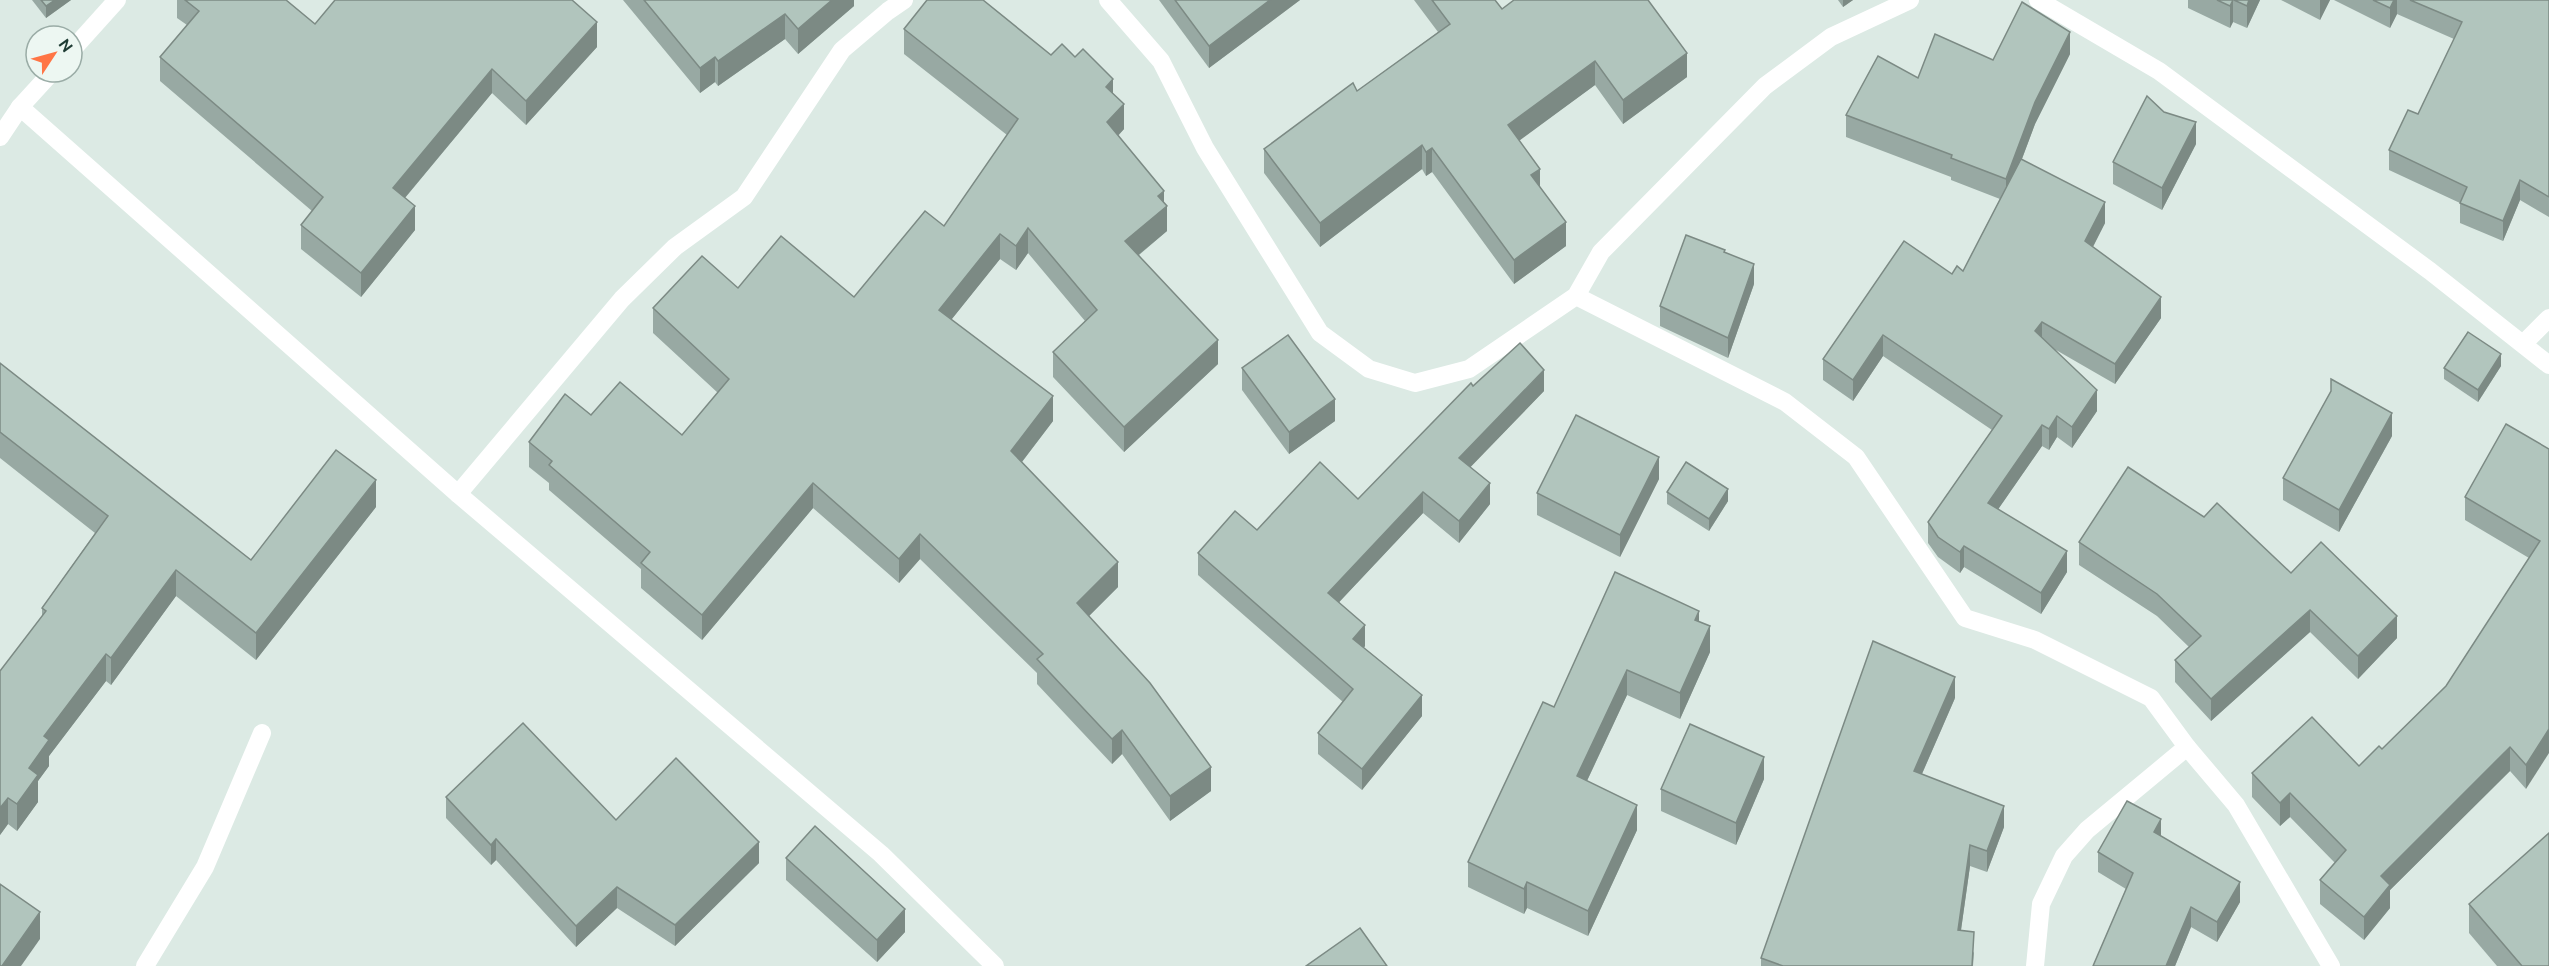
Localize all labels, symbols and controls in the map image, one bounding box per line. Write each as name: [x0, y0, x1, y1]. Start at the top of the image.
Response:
north arrow: [24, 24, 84, 84]
text: N: [55, 35, 77, 55]

